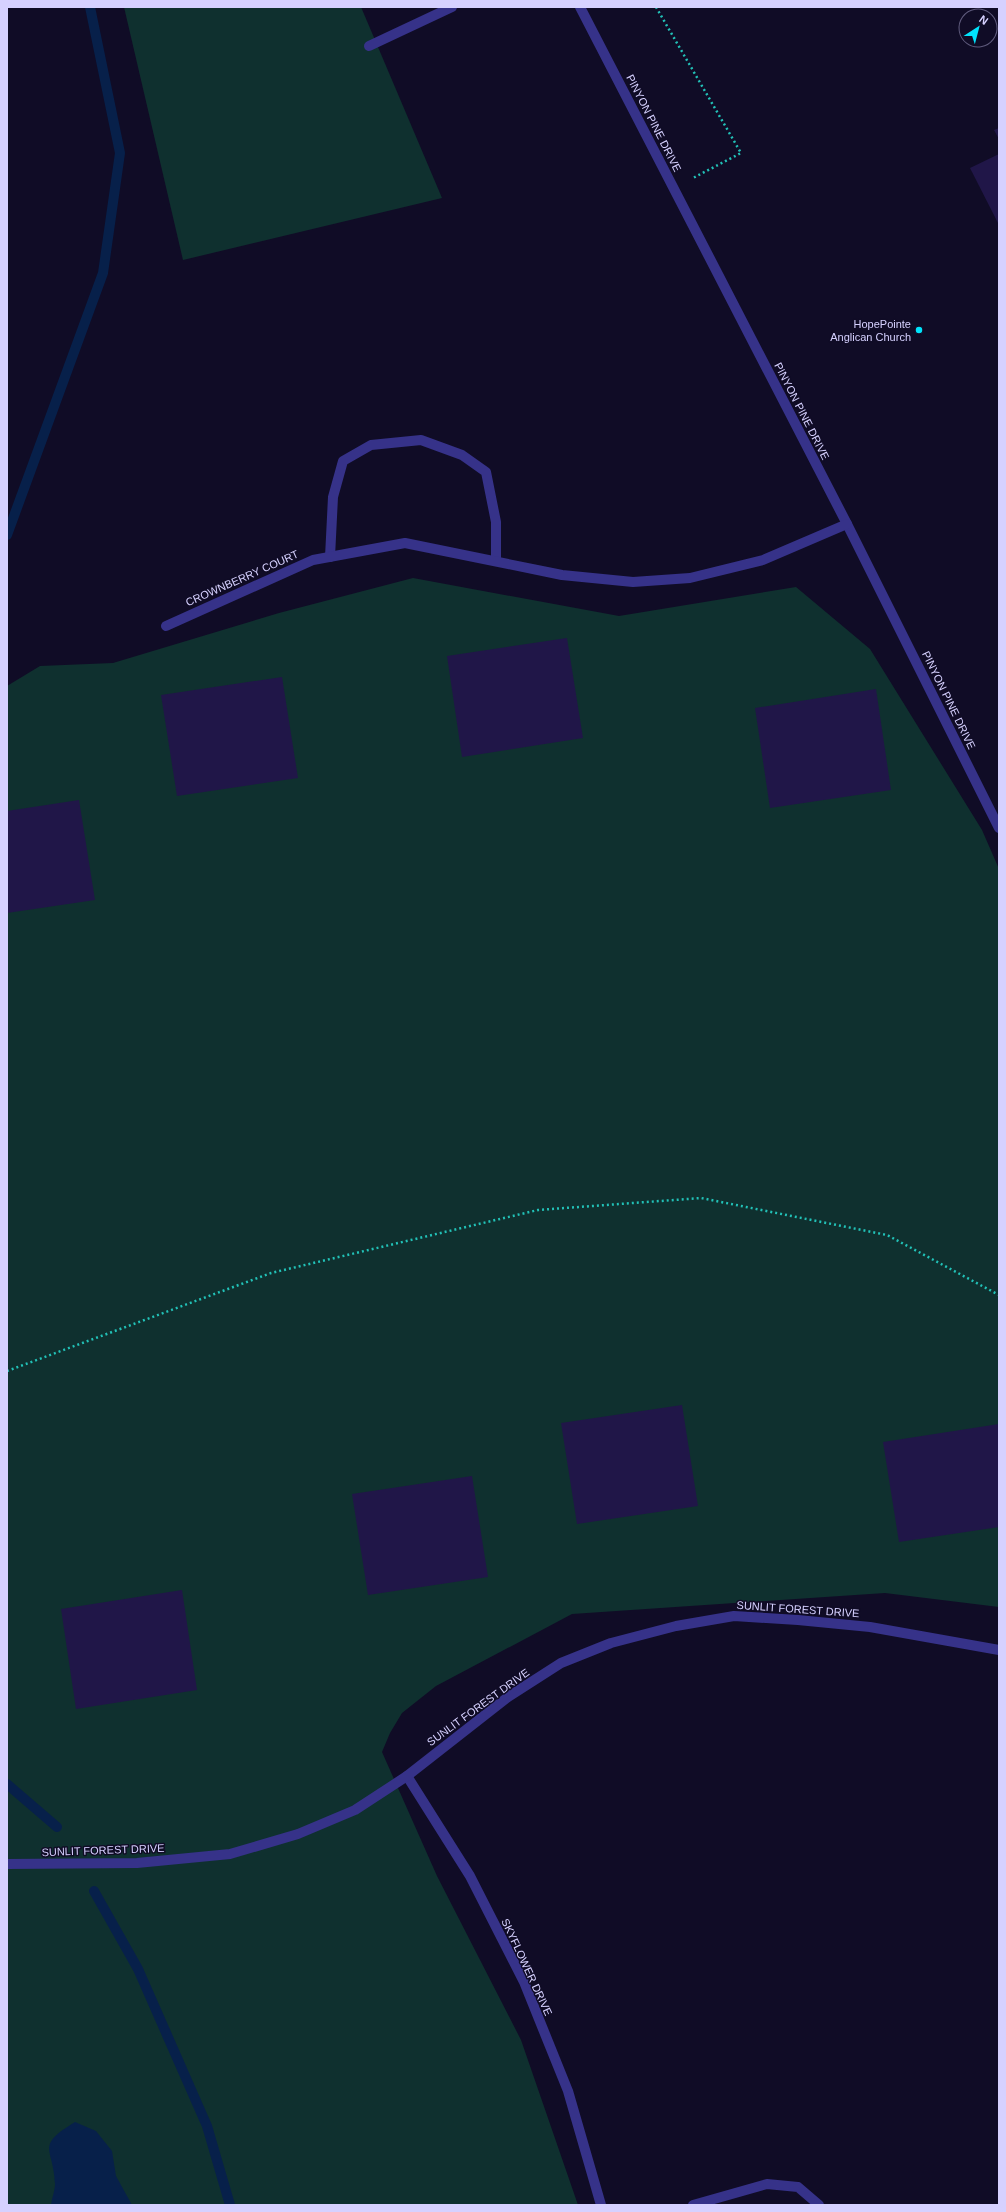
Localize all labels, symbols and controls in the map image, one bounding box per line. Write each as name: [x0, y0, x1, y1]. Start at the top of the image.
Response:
north arrow: [958, 8, 998, 48]
text: N: [977, 13, 991, 27]
street label: PINYON PINE DRIVE: [624, 72, 684, 174]
place label: HopePointe Anglican Church: [830, 318, 911, 343]
marker: HopePointe Anglican Church: [914, 325, 924, 335]
street label: PINYON PINE DRIVE: [772, 360, 832, 462]
street label: CROWNBERRY COURT: [184, 548, 301, 608]
street label: PINYON PINE DRIVE: [920, 649, 978, 751]
street label: SUNLIT FOREST DRIVE: [736, 1599, 860, 1619]
street label: SUNLIT FOREST DRIVE: [425, 1666, 531, 1748]
street label: SUNLIT FOREST DRIVE: [41, 1842, 165, 1858]
street label: SKYFLOWER DRIVE: [499, 1917, 555, 2017]

